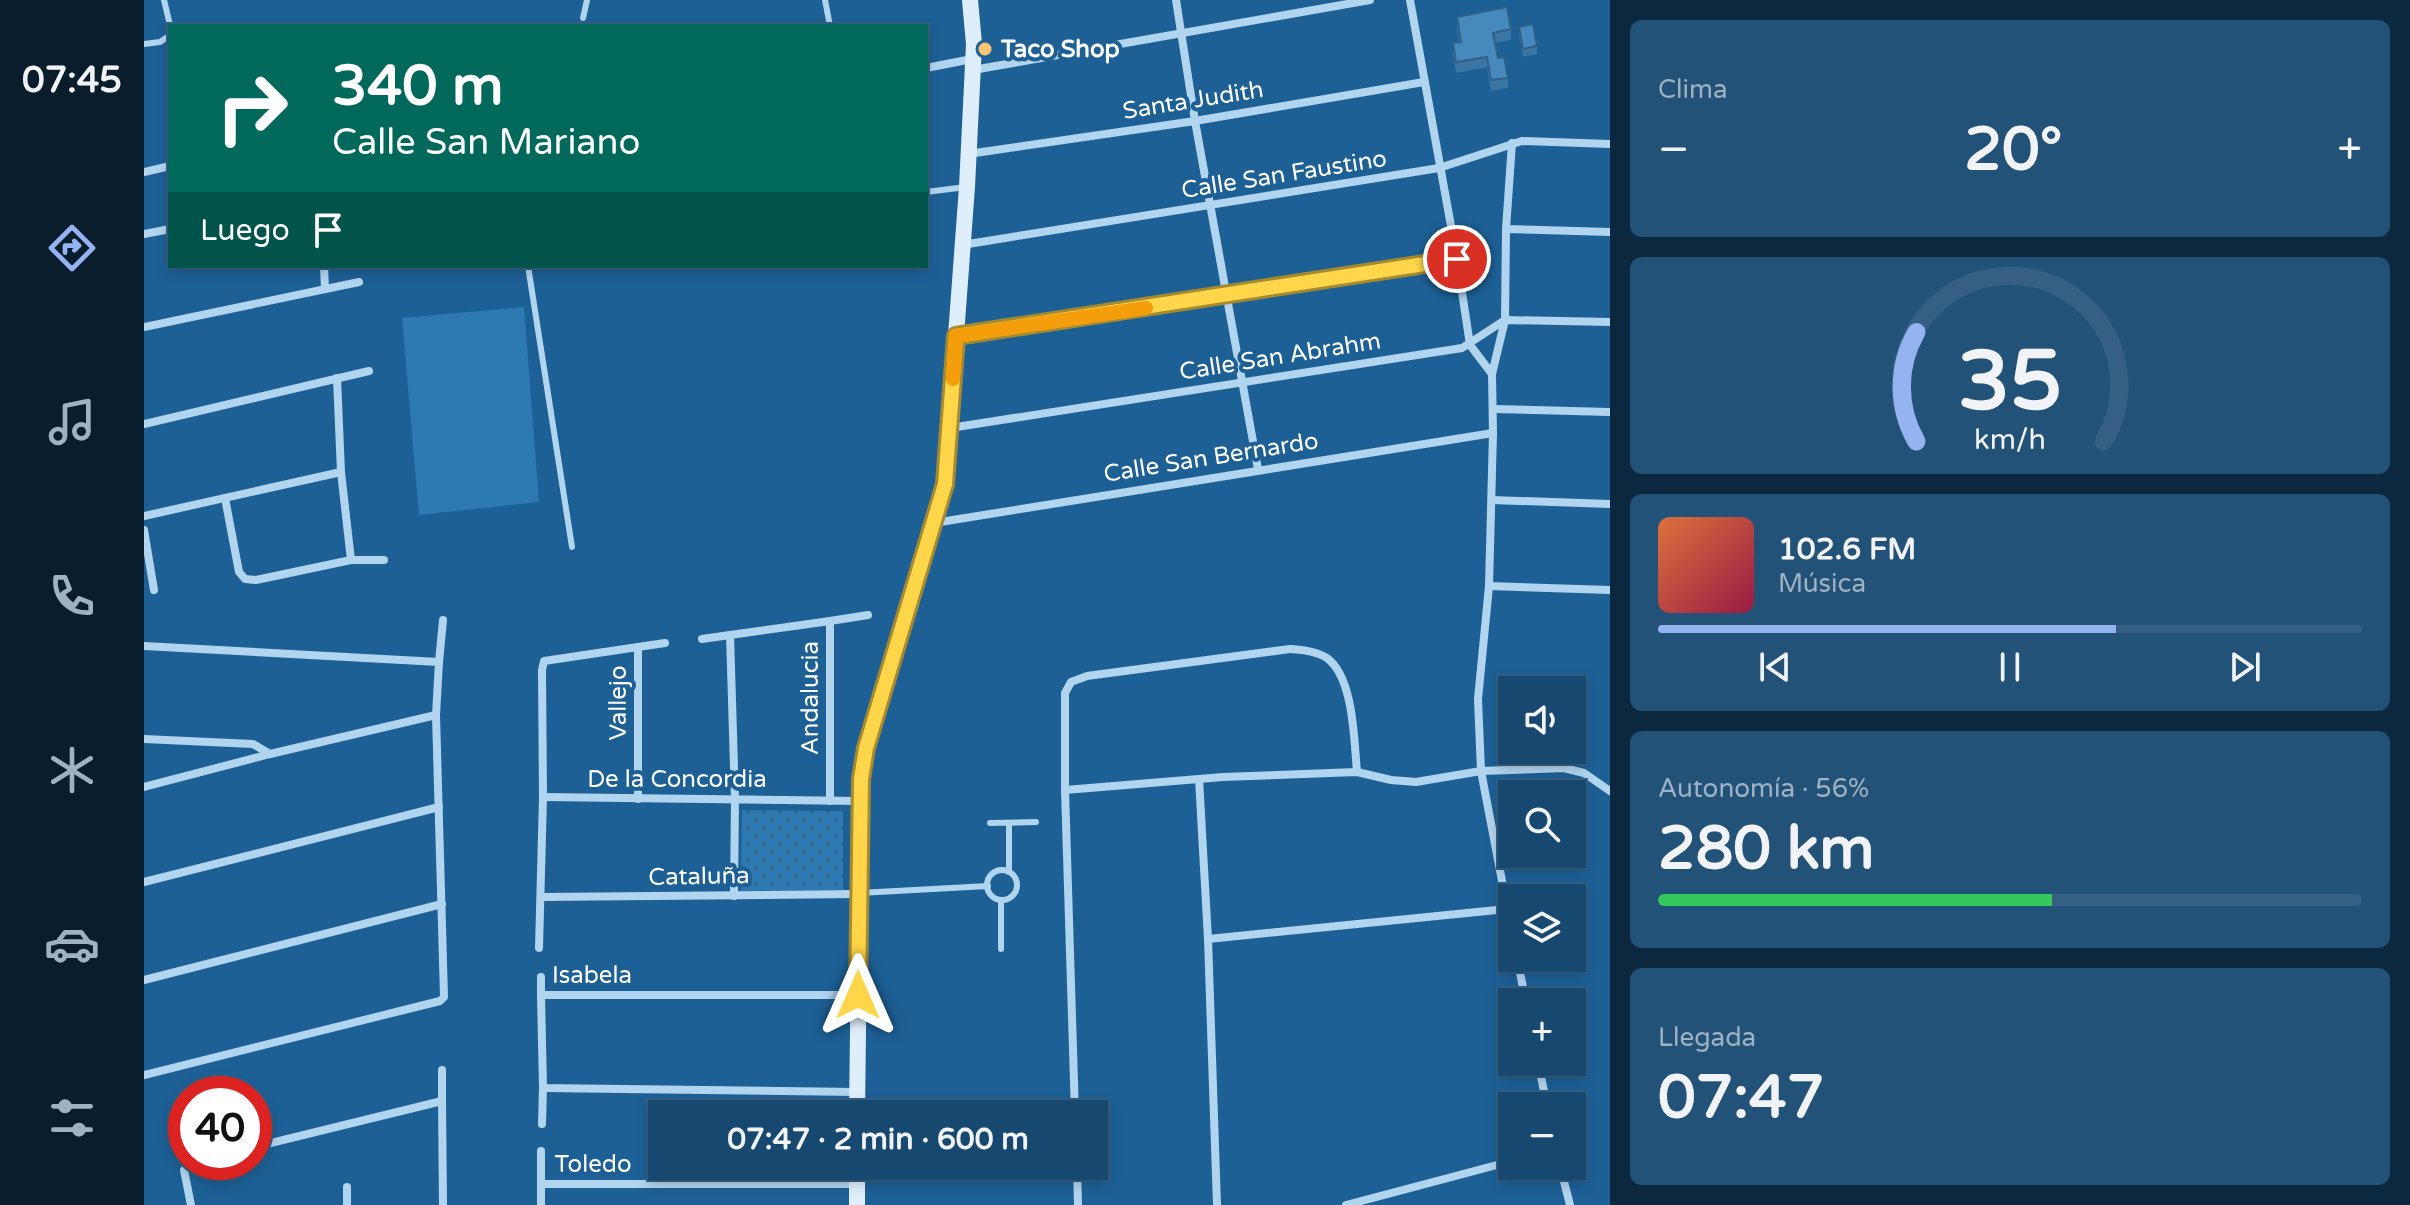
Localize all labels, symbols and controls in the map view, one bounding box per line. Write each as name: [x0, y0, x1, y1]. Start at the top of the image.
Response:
place label: Taco Shop: [1000, 35, 1120, 64]
marker: Taco Shop: [976, 40, 994, 58]
text: 340 m: [332, 53, 503, 120]
icon: right: [200, 56, 304, 160]
text: 07:45: [22, 59, 122, 102]
text: Clima: [1658, 74, 1728, 105]
street label: Santa Judith: [1121, 75, 1266, 126]
text: 20°: [1964, 114, 2062, 186]
text: Calle San Mariano: [332, 121, 640, 164]
text: −: [1658, 124, 1689, 177]
text: +: [2337, 124, 2362, 177]
street label: Calle San Faustino: [1179, 144, 1389, 205]
icon: arrive: [306, 208, 350, 252]
text: Luego: [200, 212, 290, 249]
icon: directions: [44, 220, 100, 276]
pin: [1423, 225, 1491, 293]
icon: arrive: [1435, 237, 1479, 281]
street label: Calle San Abrahm: [1177, 326, 1383, 387]
text: 35: [1958, 331, 2062, 431]
icon: music: [44, 394, 100, 450]
text: km/h: [1974, 423, 2046, 457]
street label: Calle San Bernardo: [1102, 426, 1321, 489]
text: 102.6 FM: [1778, 531, 1916, 568]
icon: phone: [44, 568, 100, 624]
text: Música: [1778, 568, 1866, 599]
street label: Andalucia: [796, 641, 825, 755]
icon: previous: [1753, 645, 1797, 689]
icon: pause: [1988, 645, 2032, 689]
icon: next: [2223, 645, 2267, 689]
street label: Vallejo: [604, 665, 633, 741]
map controls: [1498, 676, 1586, 1180]
button: sound: [1498, 676, 1586, 764]
icon: climate: [44, 742, 100, 798]
street label: De la Concordia: [587, 765, 767, 794]
text: Autonomía · 56%: [1658, 773, 1869, 804]
button: search: [1498, 780, 1586, 868]
text: 280 km: [1658, 813, 1874, 885]
street label: Cataluña: [648, 861, 750, 892]
button: layers: [1498, 884, 1586, 972]
icon: car: [44, 916, 100, 972]
position arrow: [816, 953, 900, 1037]
street label: Isabela: [552, 961, 632, 990]
button: +: [1498, 988, 1586, 1076]
text: Llegada: [1658, 1022, 1756, 1053]
text: 07:47: [1658, 1062, 1824, 1134]
speed limit sign: 40: [168, 1076, 272, 1180]
icon: filters: [44, 1090, 100, 1146]
button: −: [1498, 1092, 1586, 1180]
text: 07:47 · 2 min · 600 m: [727, 1121, 1029, 1158]
street label: Toledo: [555, 1150, 631, 1179]

